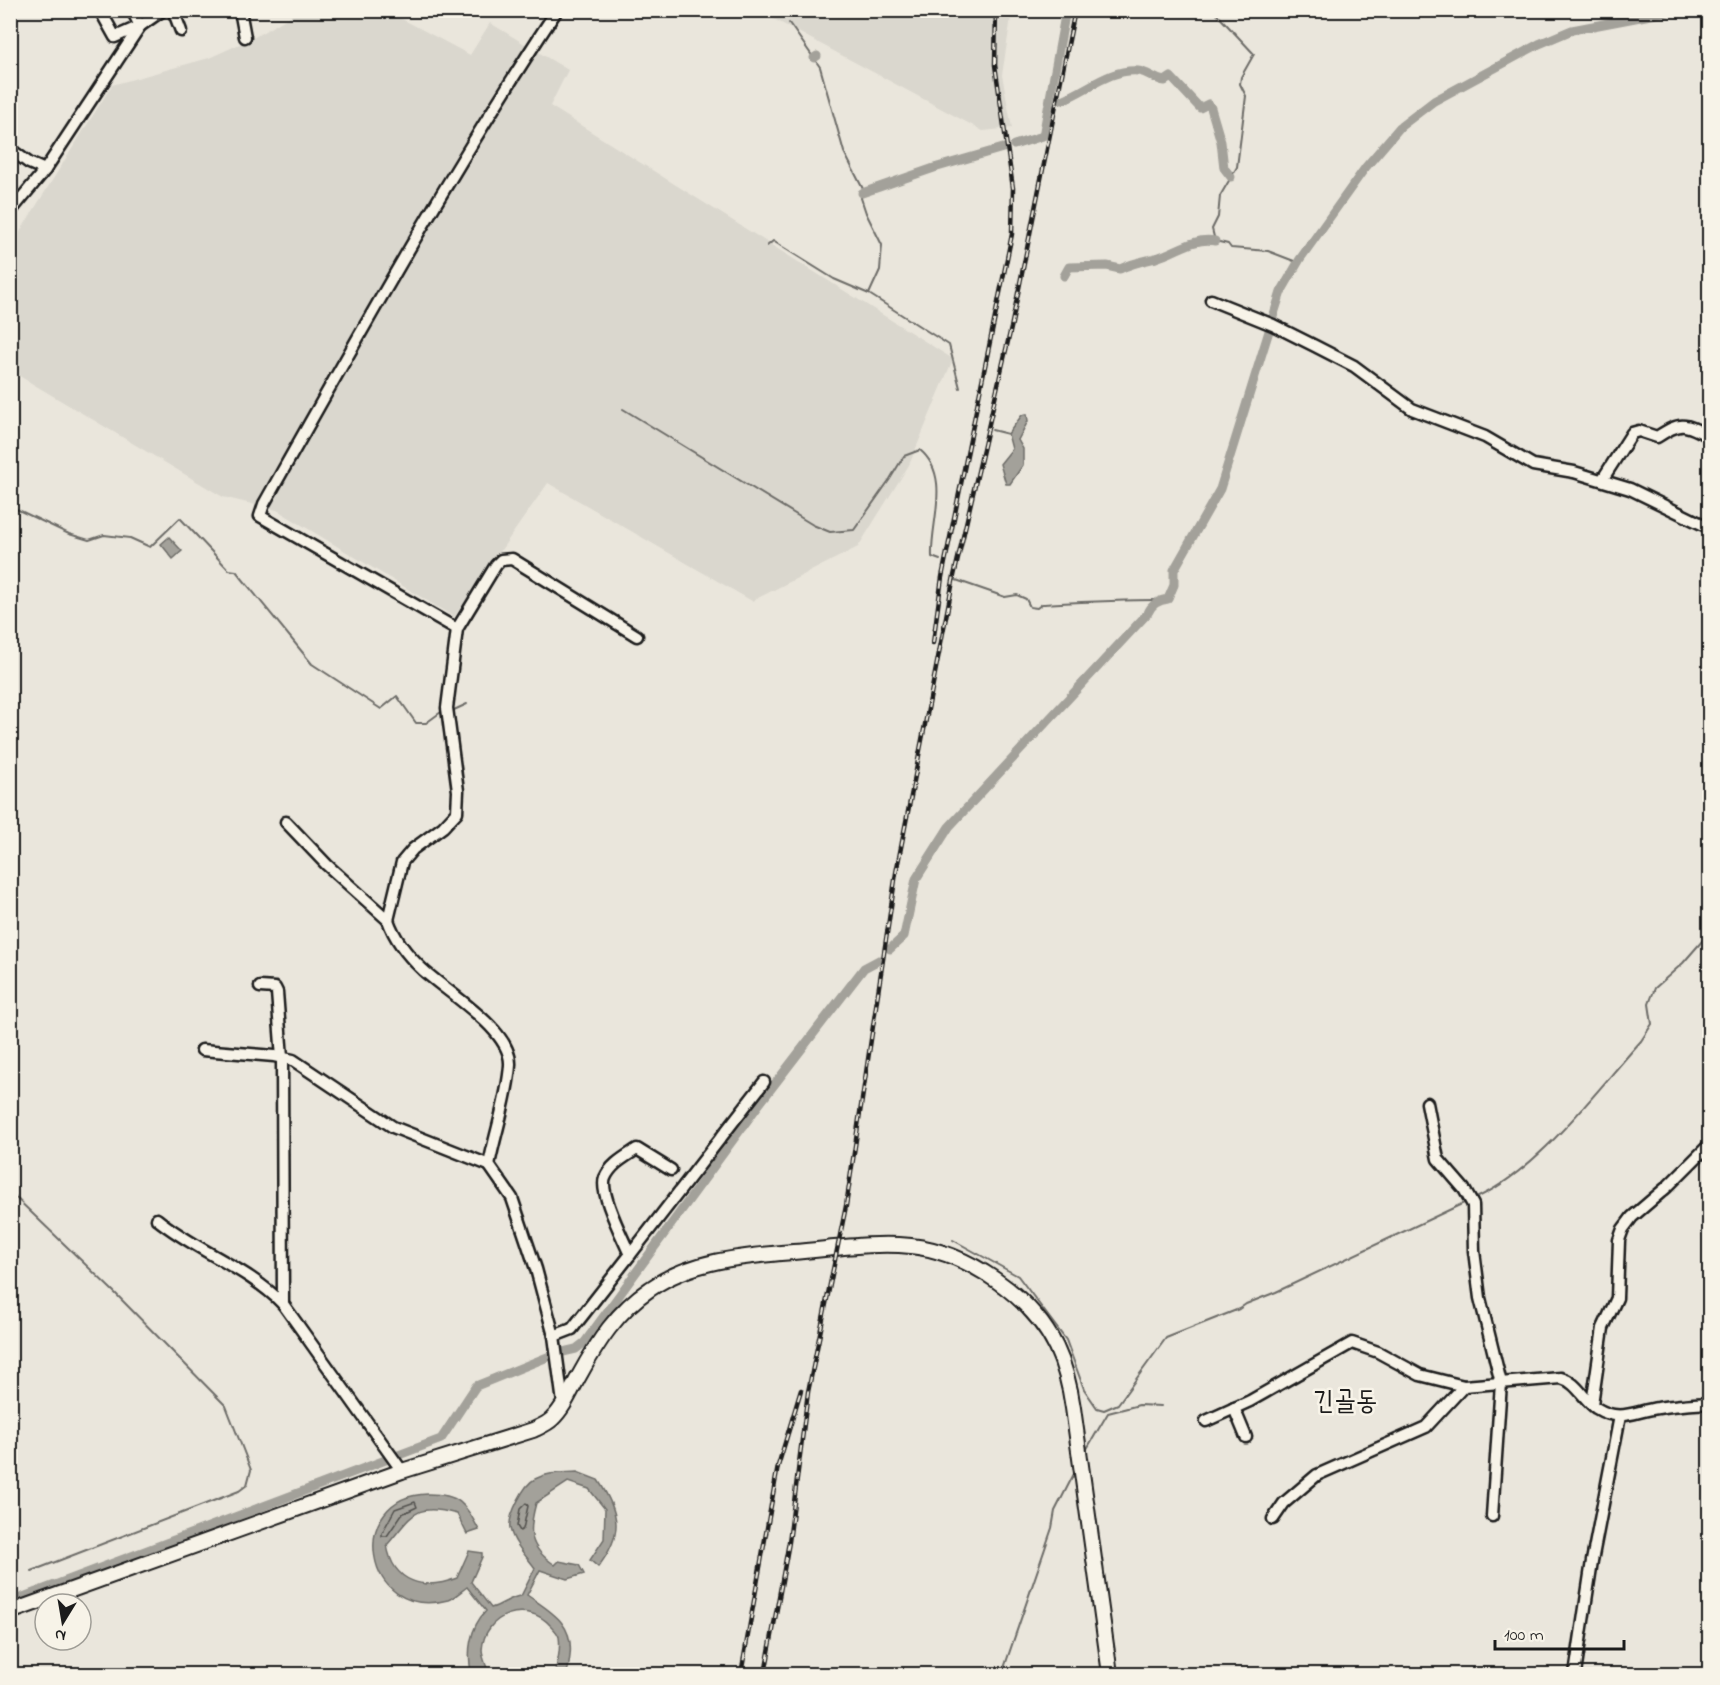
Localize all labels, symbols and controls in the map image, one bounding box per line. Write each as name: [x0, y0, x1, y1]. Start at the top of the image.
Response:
district label: 긴골동: [1312, 1383, 1378, 1422]
north arrow: [33, 1592, 93, 1652]
scale bar: [1495, 1613, 1624, 1651]
text: N: [53, 1622, 68, 1648]
text: 100 m: [1504, 1623, 1544, 1649]

